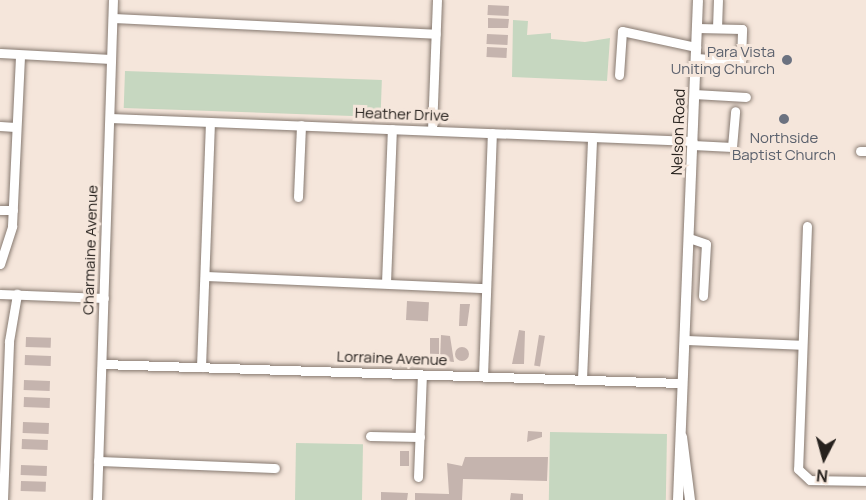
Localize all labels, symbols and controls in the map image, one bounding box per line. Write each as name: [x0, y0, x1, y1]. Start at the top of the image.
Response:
place label: Para Vista Uniting Church: [671, 42, 775, 77]
marker: Para Vista Uniting Church: [780, 53, 794, 67]
street label: Nelson Road: [667, 88, 689, 176]
street label: Heather Drive: [355, 103, 449, 125]
marker: Northside Baptist Church: [777, 112, 791, 126]
place label: Northside Baptist Church: [732, 128, 836, 163]
street label: Charmaine Avenue: [79, 185, 101, 315]
street label: Lorraine Avenue: [336, 347, 448, 369]
north arrow: [794, 428, 854, 488]
text: N: [815, 464, 829, 487]

